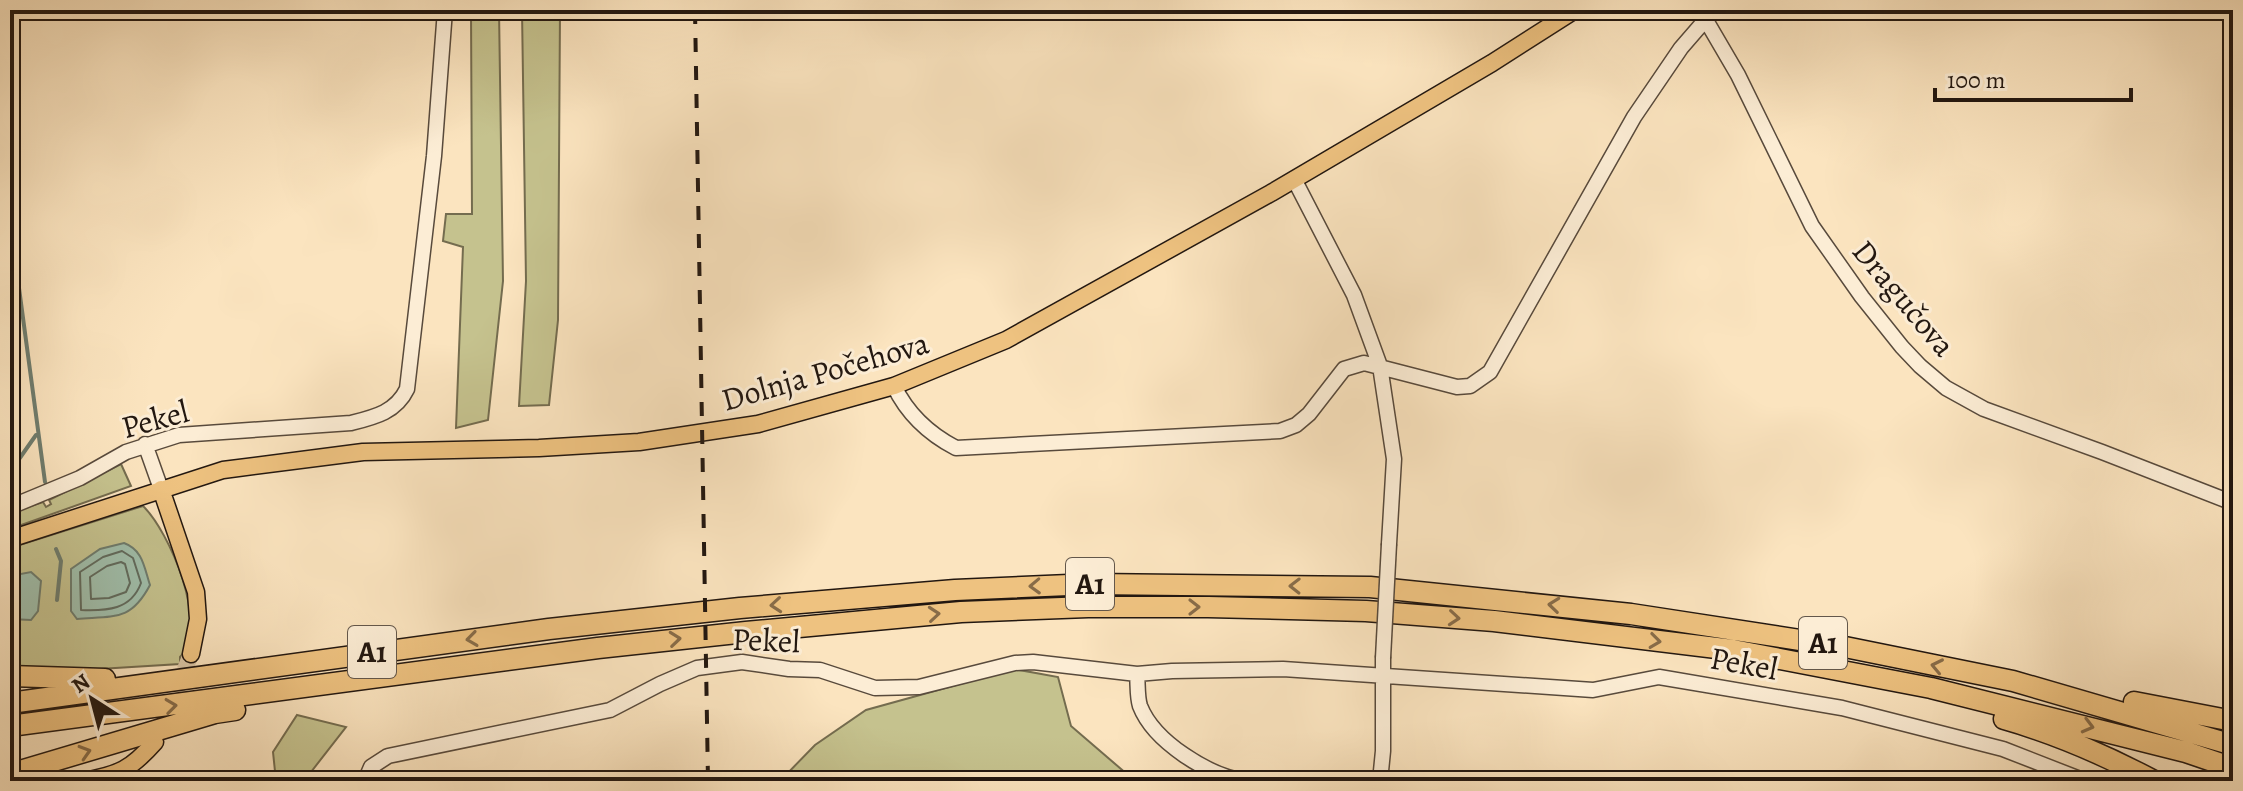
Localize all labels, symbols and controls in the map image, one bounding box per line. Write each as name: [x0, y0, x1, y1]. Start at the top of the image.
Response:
scale bar: [1935, 52, 2131, 102]
text: 100 m: [1947, 64, 2006, 96]
street label: Dragučova: [1842, 230, 1966, 366]
street label: Dolnja Počehova: [716, 320, 934, 422]
street label: Pekel: [116, 389, 194, 449]
road number: A1: [1066, 558, 1114, 610]
one-way arrow: [1288, 577, 1301, 595]
one-way arrow: [1028, 578, 1041, 595]
one-way arrow: [769, 596, 782, 613]
one-way arrow: [1547, 597, 1560, 614]
one-way arrow: [1188, 598, 1201, 616]
one-way arrow: [928, 606, 941, 623]
one-way arrow: [1448, 609, 1461, 626]
street label: Pekel: [731, 617, 801, 663]
road number: A1: [1799, 617, 1847, 669]
road number: A1: [348, 626, 396, 678]
one-way arrow: [465, 630, 479, 647]
one-way arrow: [669, 631, 682, 648]
one-way arrow: [1649, 632, 1662, 649]
street label: Pekel: [1707, 635, 1781, 691]
one-way arrow: [1931, 658, 1944, 675]
north arrow: [52, 659, 132, 739]
text: N: [66, 667, 96, 700]
one-way arrow: [165, 697, 178, 714]
one-way arrow: [2081, 717, 2095, 734]
one-way arrow: [78, 745, 91, 761]

